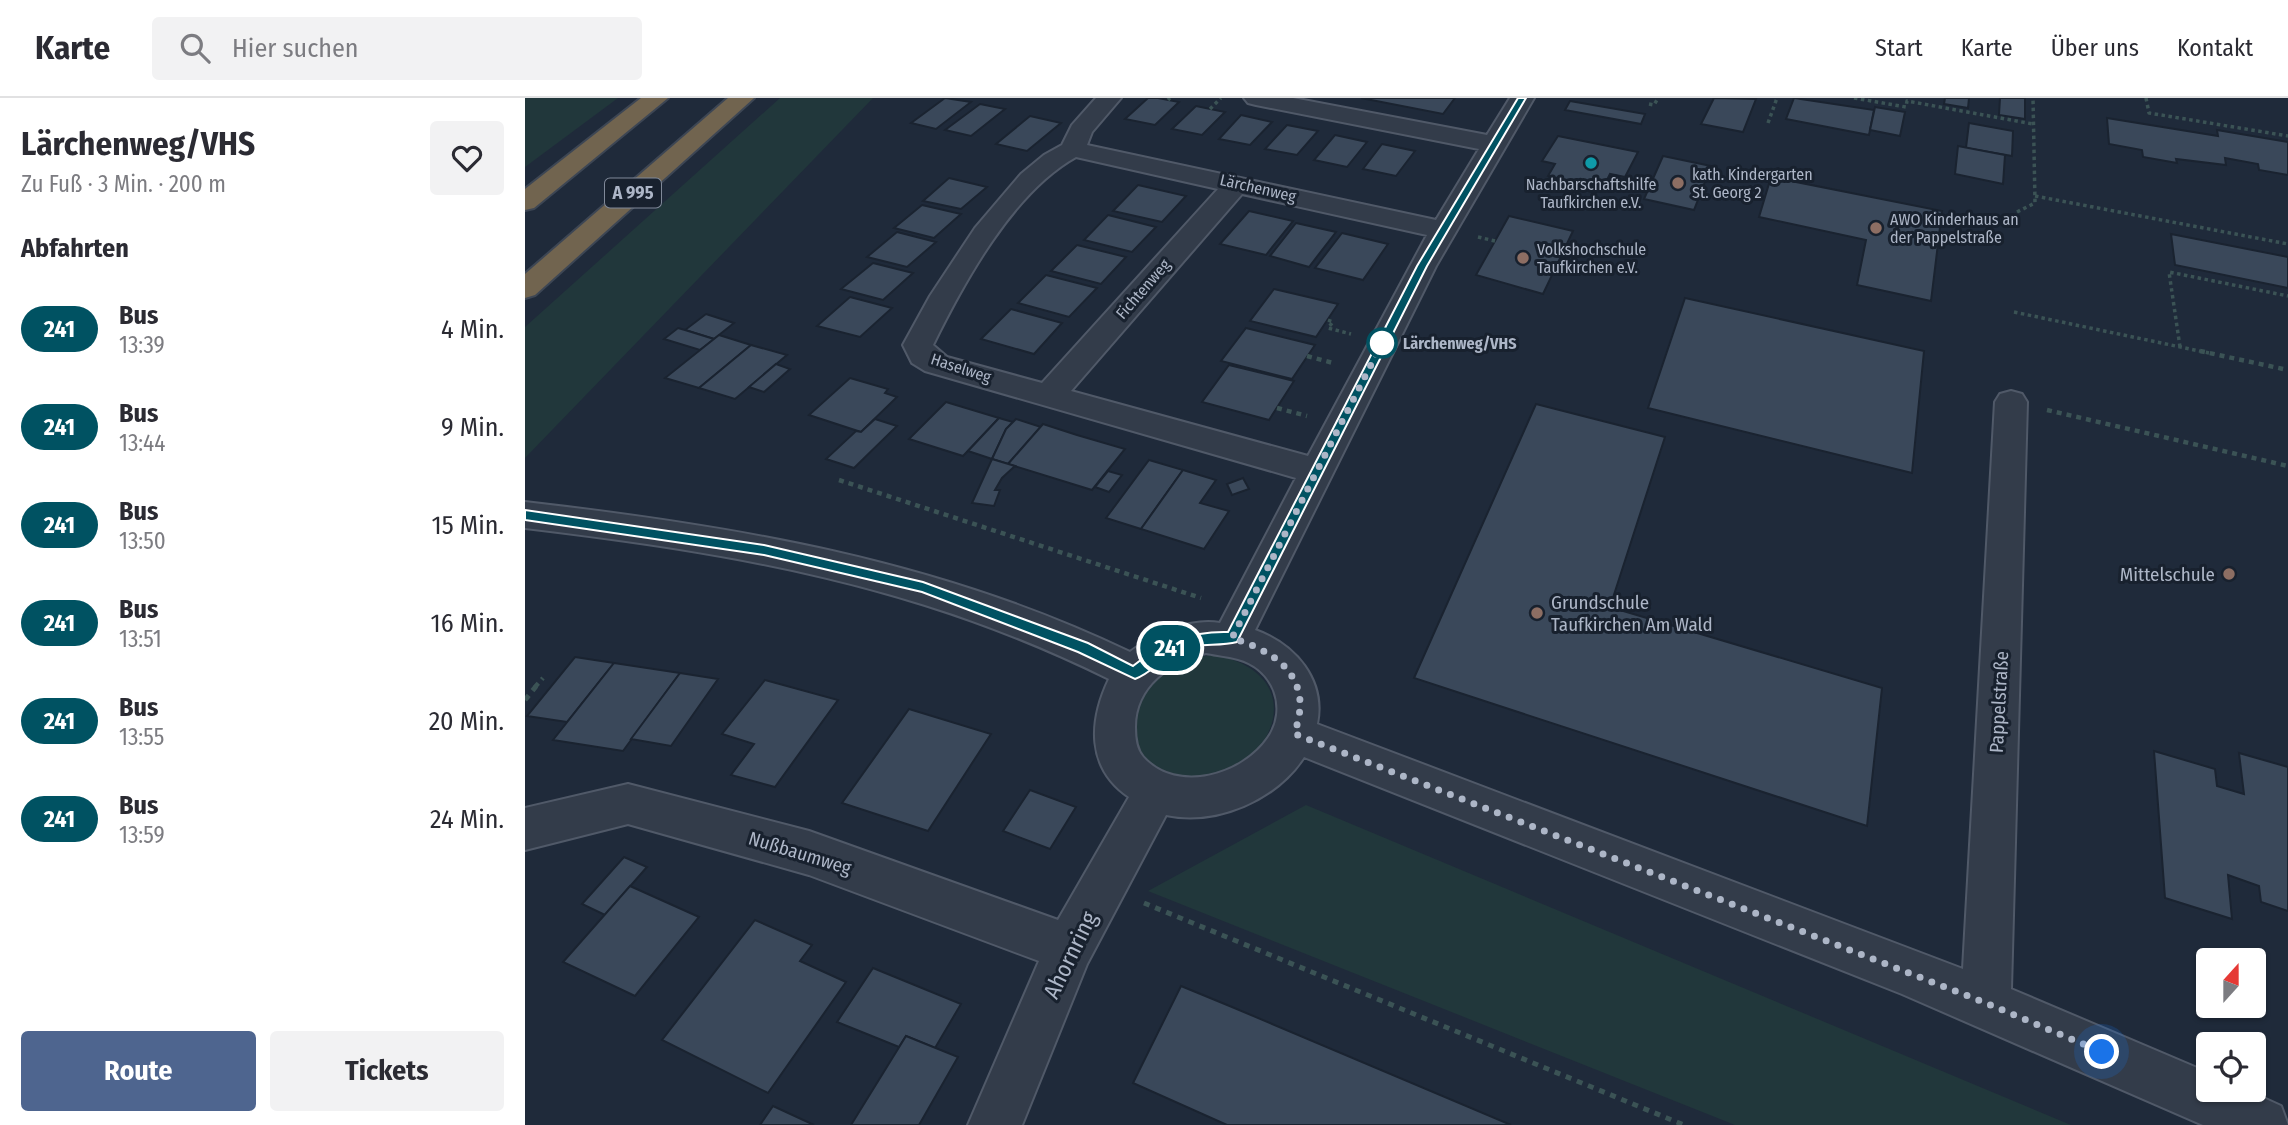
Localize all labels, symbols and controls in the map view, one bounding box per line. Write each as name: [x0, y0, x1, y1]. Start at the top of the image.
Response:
search box: [152, 17, 642, 80]
text: Karte: [35, 28, 110, 68]
icon: search: [176, 29, 214, 67]
text: Hier suchen: [232, 33, 359, 64]
text: Start: [1875, 34, 1923, 62]
text: Karte: [1961, 34, 2013, 62]
text: Über uns: [2051, 34, 2139, 62]
text: Kontakt: [2177, 34, 2253, 62]
button: heart: [430, 121, 504, 195]
text: Lärchenweg/VHS: [21, 124, 255, 164]
marker: Nachbarschaftshilfe Taufkirchen e.V.: [1583, 155, 1599, 171]
place label: kath. Kindergarten St. Georg 2: [1692, 165, 1813, 202]
text: Zu Fuß · 3 Min. · 200 m: [21, 170, 226, 198]
street label: Lärchenweg: [1218, 170, 1298, 206]
place label: Nachbarschaftshilfe Taufkirchen e.V.: [1526, 175, 1656, 212]
marker: kath. Kindergarten St. Georg 2: [1670, 175, 1686, 191]
road number: A 995: [605, 178, 661, 208]
place label: AWO Kinderhaus an der Pappelstraße: [1890, 210, 2019, 247]
marker: AWO Kinderhaus an der Pappelstraße: [1868, 220, 1884, 236]
text: Abfahrten: [21, 233, 129, 264]
place label: Volkshochschule Taufkirchen e.V.: [1537, 240, 1646, 277]
marker: Volkshochschule Taufkirchen e.V.: [1515, 250, 1531, 266]
street label: Fichtenweg: [1112, 255, 1174, 323]
text: Bus: [119, 300, 158, 331]
text: 4 Min.: [441, 314, 504, 345]
text: 241: [44, 315, 75, 343]
marker: Lärchenweg/VHS: [1367, 328, 1397, 358]
text: 13:39: [119, 331, 165, 359]
place label: Lärchenweg/VHS: [1403, 334, 1516, 353]
street label: Haselweg: [928, 349, 994, 387]
text: Bus: [119, 398, 158, 429]
text: 9 Min.: [441, 412, 504, 443]
text: 241: [44, 413, 75, 441]
text: 13:44: [119, 429, 165, 457]
text: Bus: [119, 496, 158, 527]
text: 15 Min.: [432, 510, 504, 541]
text: 241: [44, 511, 75, 539]
text: 13:50: [119, 527, 166, 555]
place label: Mittelschule: [2120, 563, 2215, 586]
marker: Mittelschule: [2221, 566, 2237, 582]
place label: Grundschule Taufkirchen Am Wald: [1551, 591, 1713, 636]
text: Bus: [119, 594, 158, 625]
marker: Grundschule Taufkirchen Am Wald: [1529, 605, 1545, 621]
text: 16 Min.: [431, 608, 504, 639]
text: 241: [44, 609, 75, 637]
text: 13:51: [119, 625, 162, 653]
line badge: 241: [1130, 625, 1210, 671]
text: 241: [1154, 634, 1186, 662]
street label: Pappelstraße: [1985, 650, 2013, 754]
text: Bus: [119, 692, 158, 723]
text: 20 Min.: [429, 706, 504, 737]
text: 241: [44, 707, 75, 735]
text: 13:55: [119, 723, 164, 751]
text: Bus: [119, 790, 158, 821]
text: 24 Min.: [430, 804, 504, 835]
text: 241: [44, 805, 75, 833]
text: 13:59: [119, 821, 165, 849]
street label: Nußbaumweg: [746, 826, 854, 880]
street label: Ahornring: [1037, 907, 1103, 1003]
north arrow: [2196, 948, 2266, 1018]
map controls: [2196, 948, 2266, 1102]
button: Route: [21, 1031, 256, 1111]
button: Tickets: [270, 1031, 504, 1111]
button: locate: [2196, 1032, 2266, 1102]
your location: [2084, 1034, 2119, 1069]

